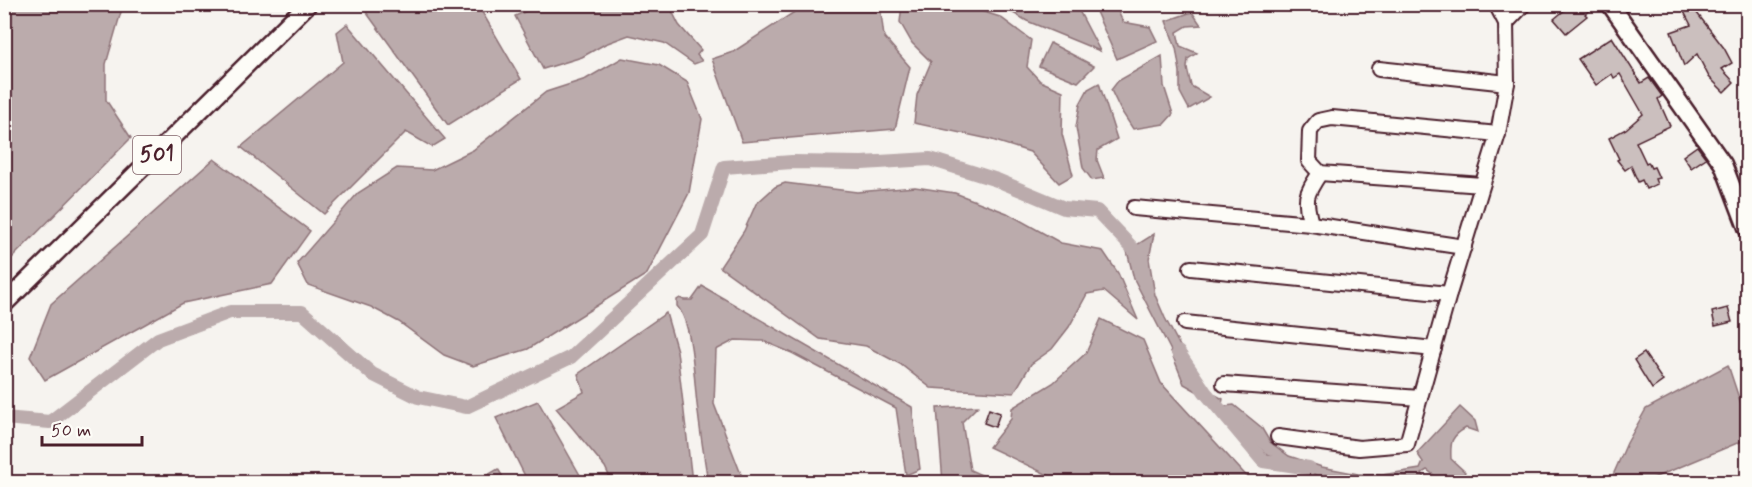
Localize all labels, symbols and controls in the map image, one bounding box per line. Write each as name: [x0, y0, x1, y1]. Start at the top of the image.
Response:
road number: 501: [133, 136, 181, 174]
scale bar: [42, 409, 142, 447]
text: 50 m: [51, 419, 91, 443]

